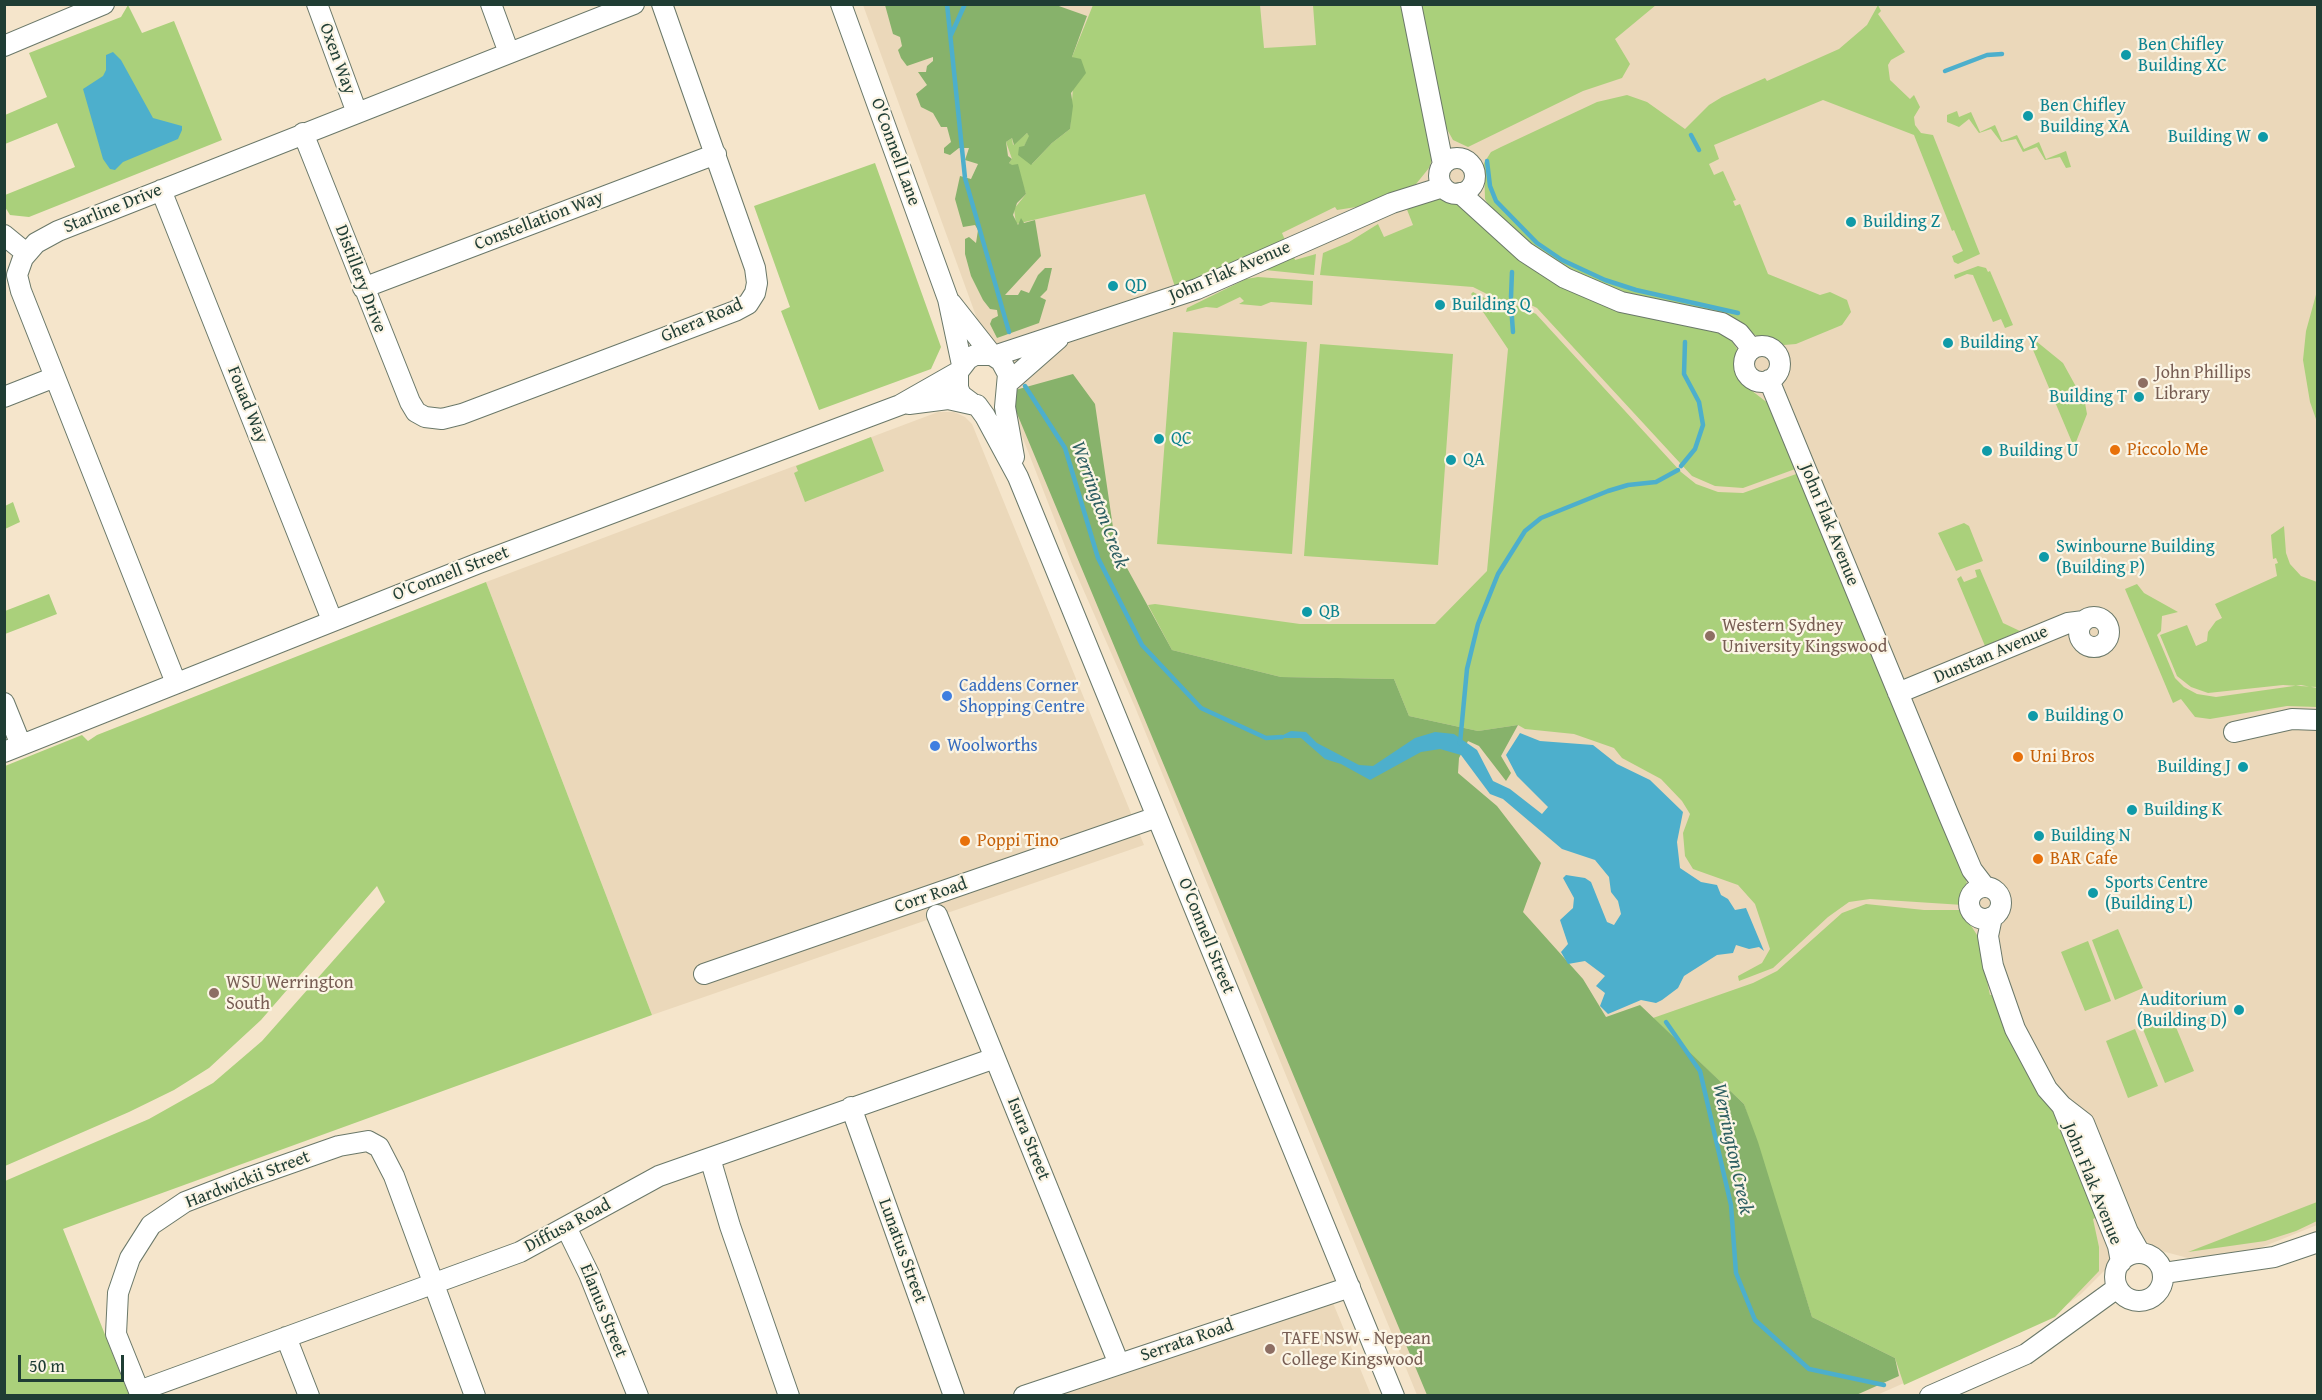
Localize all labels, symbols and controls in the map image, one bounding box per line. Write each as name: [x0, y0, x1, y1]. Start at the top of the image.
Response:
street label: Oxen Way: [314, 20, 360, 98]
place label: Ben Chifley Building XC: [2138, 34, 2227, 76]
marker: Ben Chifley Building XC: [2119, 48, 2133, 62]
street label: O'Connell Lane: [866, 95, 924, 209]
place label: Ben Chifley Building XA: [2040, 95, 2130, 138]
marker: Ben Chifley Building XA: [2021, 109, 2035, 123]
place label: Building W: [2168, 126, 2251, 148]
marker: Building W: [2256, 130, 2270, 144]
street label: Starline Drive: [61, 179, 165, 239]
street label: Constellation Way: [471, 186, 607, 256]
place label: Building Z: [1863, 211, 1940, 233]
marker: Building Z: [1844, 215, 1858, 229]
street label: Distillery Drive: [330, 222, 390, 336]
street label: John Flak Avenue: [1166, 237, 1294, 307]
place label: QD: [1125, 275, 1147, 297]
marker: QD: [1106, 279, 1120, 293]
street label: Ghera Road: [658, 294, 746, 348]
place label: Building Q: [1452, 294, 1531, 316]
marker: Building Q: [1433, 298, 1447, 312]
place label: Building Y: [1960, 332, 2039, 354]
marker: Building Y: [1941, 336, 1955, 350]
place label: John Phillips Library: [2155, 362, 2251, 404]
street label: Fouad Way: [222, 363, 272, 447]
marker: John Phillips Library: [2136, 376, 2150, 390]
place label: Building T: [2049, 386, 2127, 408]
marker: Building T: [2132, 390, 2146, 404]
place label: QC: [1171, 428, 1192, 450]
marker: QC: [1152, 432, 1166, 446]
water label: Werrington Creek: [1065, 438, 1133, 572]
place label: Piccolo Me: [2127, 439, 2208, 461]
place label: Building U: [1999, 440, 2079, 462]
marker: Piccolo Me: [2108, 443, 2122, 457]
marker: Building U: [1980, 444, 1994, 458]
place label: QA: [1463, 449, 1485, 471]
marker: QA: [1444, 453, 1458, 467]
street label: John Flak Avenue: [1795, 461, 1863, 589]
place label: Swinbourne Building (Building P): [2056, 536, 2215, 578]
street label: O'Connell Street: [390, 542, 512, 606]
marker: Swinbourne Building (Building P): [2037, 550, 2051, 564]
place label: QB: [1319, 601, 1340, 623]
marker: QB: [1300, 605, 1314, 619]
place label: Western Sydney University Kingswood: [1722, 615, 1887, 658]
street label: Dunstan Avenue: [1931, 621, 2051, 689]
marker: Western Sydney University Kingswood: [1703, 629, 1717, 643]
place label: Caddens Corner Shopping Centre: [959, 675, 1085, 718]
marker: Caddens Corner Shopping Centre: [940, 689, 954, 703]
place label: Building O: [2045, 705, 2124, 727]
marker: Building O: [2026, 709, 2040, 723]
place label: Woolworths: [947, 735, 1038, 757]
marker: Woolworths: [928, 739, 942, 753]
place label: Uni Bros: [2030, 746, 2095, 768]
marker: Uni Bros: [2011, 750, 2025, 764]
place label: Building J: [2158, 756, 2231, 778]
marker: Building J: [2236, 760, 2250, 774]
place label: Building K: [2144, 799, 2222, 821]
marker: Building K: [2125, 803, 2139, 817]
place label: Building N: [2051, 825, 2131, 847]
marker: Building N: [2032, 829, 2046, 843]
place label: Poppi Tino: [977, 830, 1059, 852]
marker: Poppi Tino: [958, 834, 972, 848]
place label: BAR Cafe: [2050, 848, 2118, 870]
marker: BAR Cafe: [2031, 852, 2045, 866]
place label: Sports Centre (Building L): [2105, 872, 2208, 914]
street label: Corr Road: [892, 874, 970, 918]
street label: O'Connell Street: [1173, 875, 1239, 997]
marker: Sports Centre (Building L): [2086, 886, 2100, 900]
place label: WSU Werrington South: [226, 972, 354, 1014]
marker: WSU Werrington South: [207, 986, 221, 1000]
place label: Auditorium (Building D): [2137, 989, 2227, 1032]
marker: Auditorium (Building D): [2232, 1003, 2246, 1017]
water label: Werrington Creek: [1706, 1081, 1758, 1217]
street label: Isura Street: [1002, 1094, 1054, 1184]
street label: John Flak Avenue: [2058, 1120, 2126, 1248]
street label: Hardwickii Street: [183, 1146, 313, 1214]
street label: Diffusa Road: [521, 1194, 615, 1258]
street label: Lunatus Street: [873, 1196, 931, 1306]
street label: Elanus Street: [574, 1261, 632, 1361]
street label: Serrata Road: [1138, 1315, 1236, 1367]
place label: TAFE NSW - Nepean College Kingswood: [1282, 1328, 1431, 1370]
marker: TAFE NSW - Nepean College Kingswood: [1263, 1342, 1277, 1356]
scale bar: [21, 1343, 128, 1381]
text: 50 m: [29, 1352, 65, 1379]

